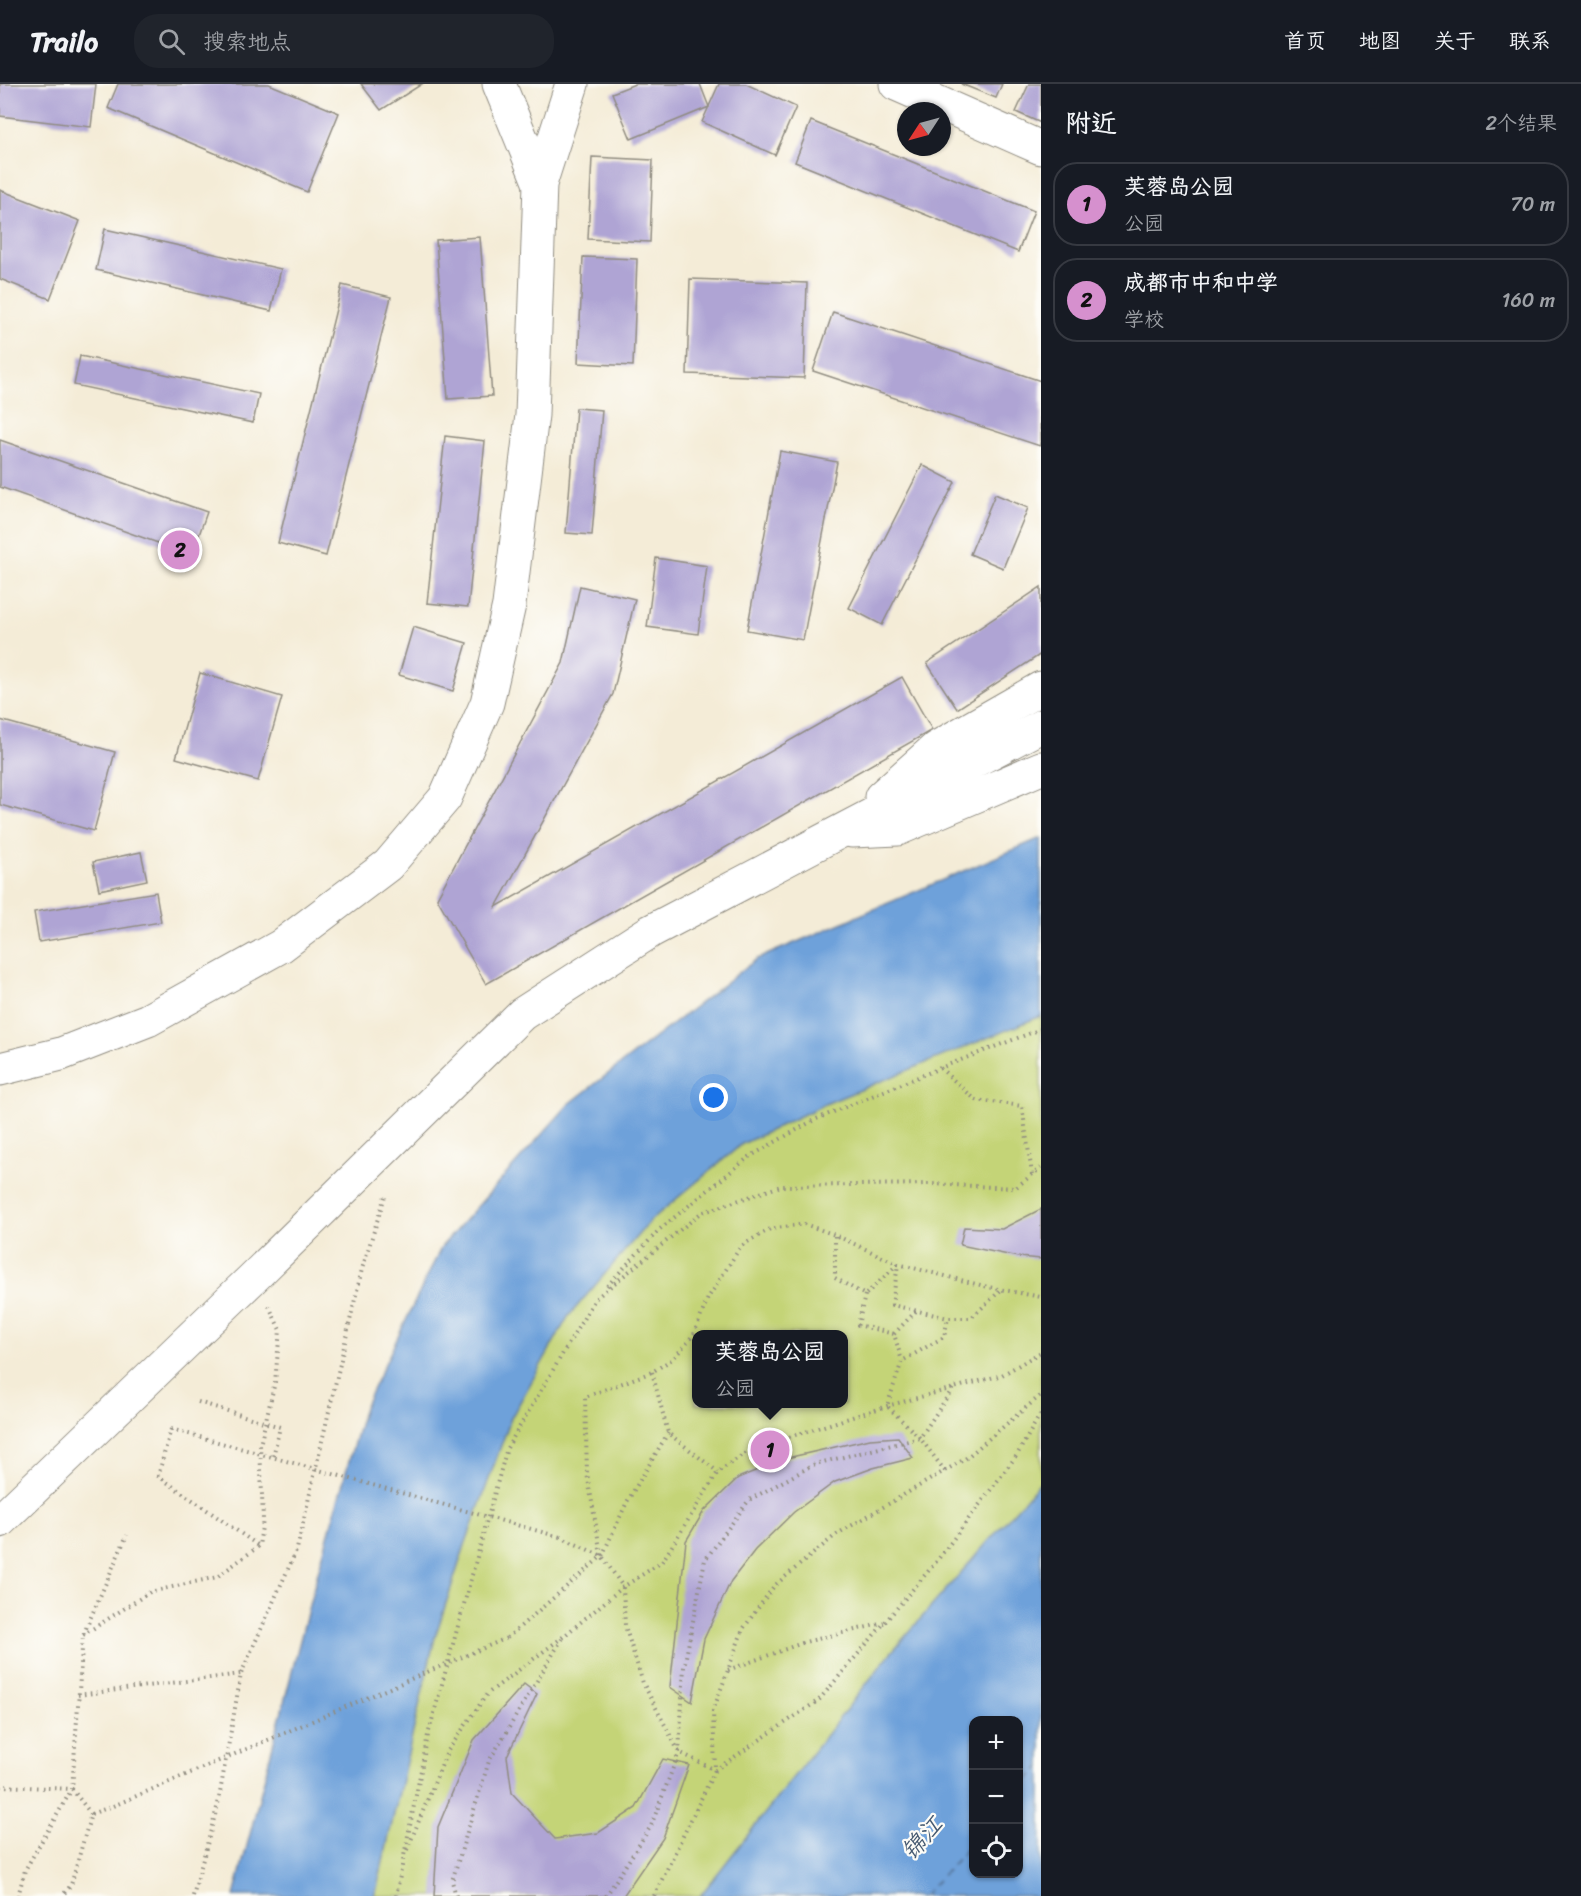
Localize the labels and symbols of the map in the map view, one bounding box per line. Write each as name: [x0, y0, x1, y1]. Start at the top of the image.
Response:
north arrow: [897, 102, 951, 156]
pin: 2: [160, 528, 200, 572]
your location: [699, 1083, 728, 1112]
pin: 1: [750, 1428, 790, 1472]
water label: 锦江: [890, 1805, 954, 1870]

